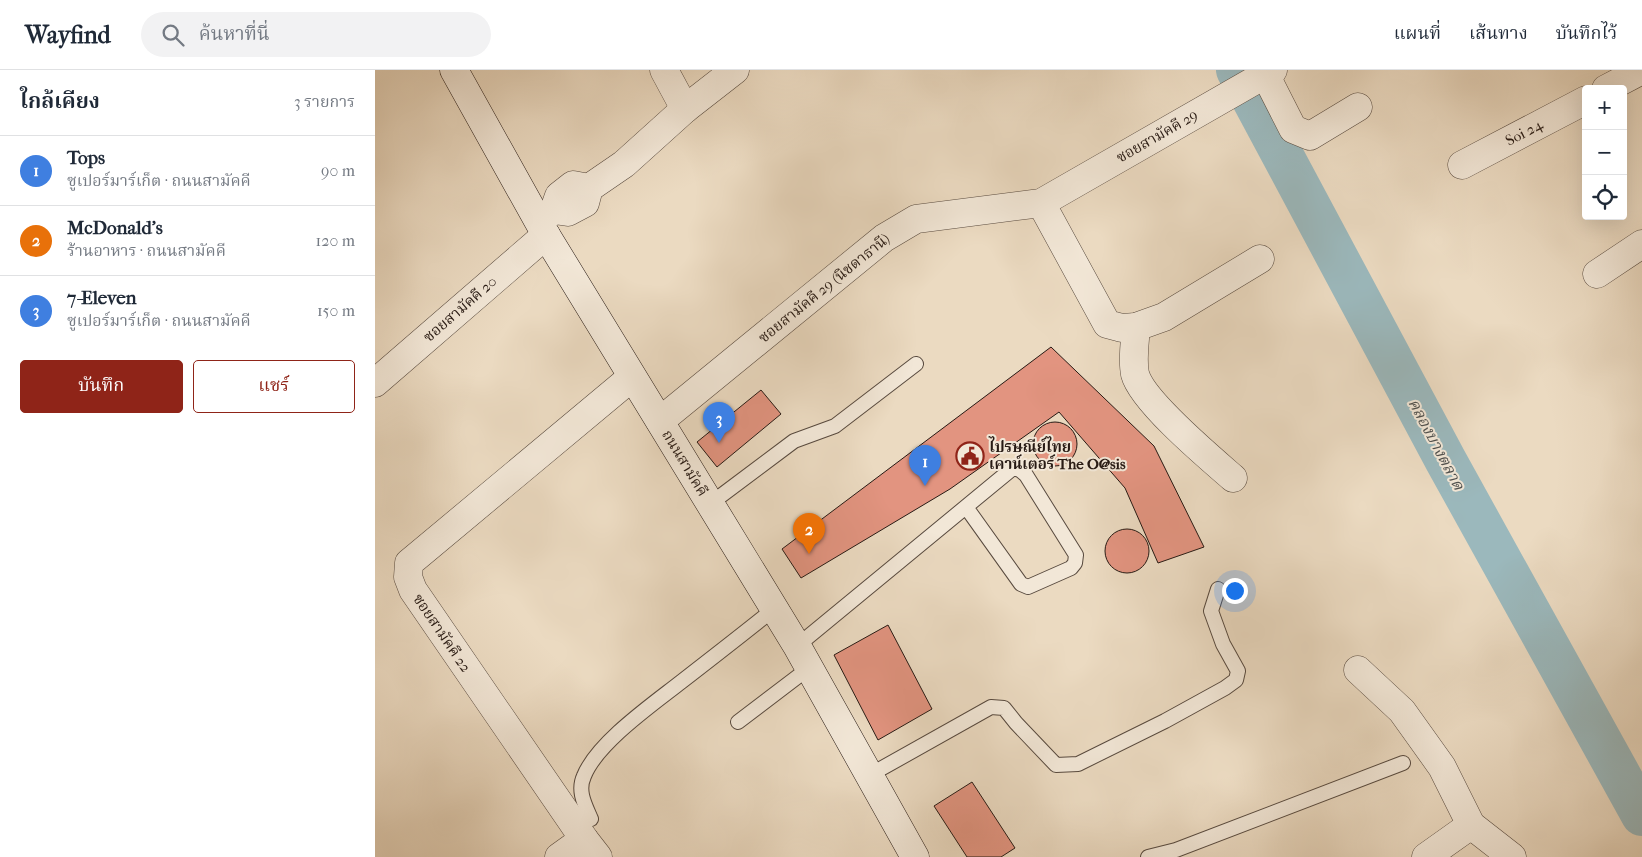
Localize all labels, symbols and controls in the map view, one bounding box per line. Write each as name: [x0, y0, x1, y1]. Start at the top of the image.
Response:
search box: [141, 12, 491, 57]
text: Wayfind: [25, 21, 111, 49]
icon: search: [159, 21, 187, 49]
text: ค้นหาที่นี่: [199, 23, 269, 45]
text: แผนที่: [1394, 23, 1441, 44]
text: เส้นทาง: [1469, 23, 1528, 44]
text: บันทึกไว้: [1556, 23, 1617, 44]
map controls: [1582, 85, 1627, 220]
button: +: [1582, 85, 1627, 130]
text: ใกล้เคียง: [20, 89, 100, 113]
text: 3 รายการ: [294, 92, 355, 111]
street label: ซอยสามัคคี 29: [1113, 105, 1201, 167]
street label: Soi 24: [1502, 115, 1547, 150]
button: −: [1582, 130, 1627, 175]
text: Tops: [67, 147, 105, 169]
text: 1: [33, 161, 39, 180]
text: 90 m: [321, 161, 355, 180]
text: ซูเปอร์มาร์เก็ต · ถนนสามัคคี: [67, 171, 251, 190]
button: locate: [1582, 175, 1627, 220]
text: McDonald's: [67, 217, 163, 239]
street label: ซอยสามัคคี 29 (นิชดาธานี): [755, 229, 893, 347]
text: 2: [32, 231, 40, 250]
text: 120 m: [316, 231, 355, 250]
text: ร้านอาหาร · ถนนสามัคคี: [67, 241, 226, 260]
street label: ซอยสามัคคี 20: [420, 272, 500, 346]
text: 7-Eleven: [67, 287, 137, 309]
text: 3: [33, 301, 39, 320]
text: 150 m: [317, 301, 355, 320]
text: ซูเปอร์มาร์เก็ต · ถนนสามัคคี: [67, 311, 251, 330]
button: บันทึก: [20, 360, 183, 413]
button: แชร์: [193, 360, 355, 413]
water label: คลองบางตลาด: [1404, 395, 1469, 494]
pin: 3: [703, 402, 735, 443]
street label: ถนนสามัคคี: [658, 427, 712, 499]
place label: ไปรษณีย์ไทย เคาน์เตอร์ The O@sis: [988, 436, 1126, 473]
public building icon: ไปรษณีย์ไทย เคาน์เตอร์ The O@sis: [955, 441, 985, 471]
pin: 1: [909, 445, 941, 486]
pin: 2: [793, 513, 825, 554]
your location: [1222, 578, 1248, 604]
street label: ซอยสามัคคี 22: [409, 590, 475, 676]

